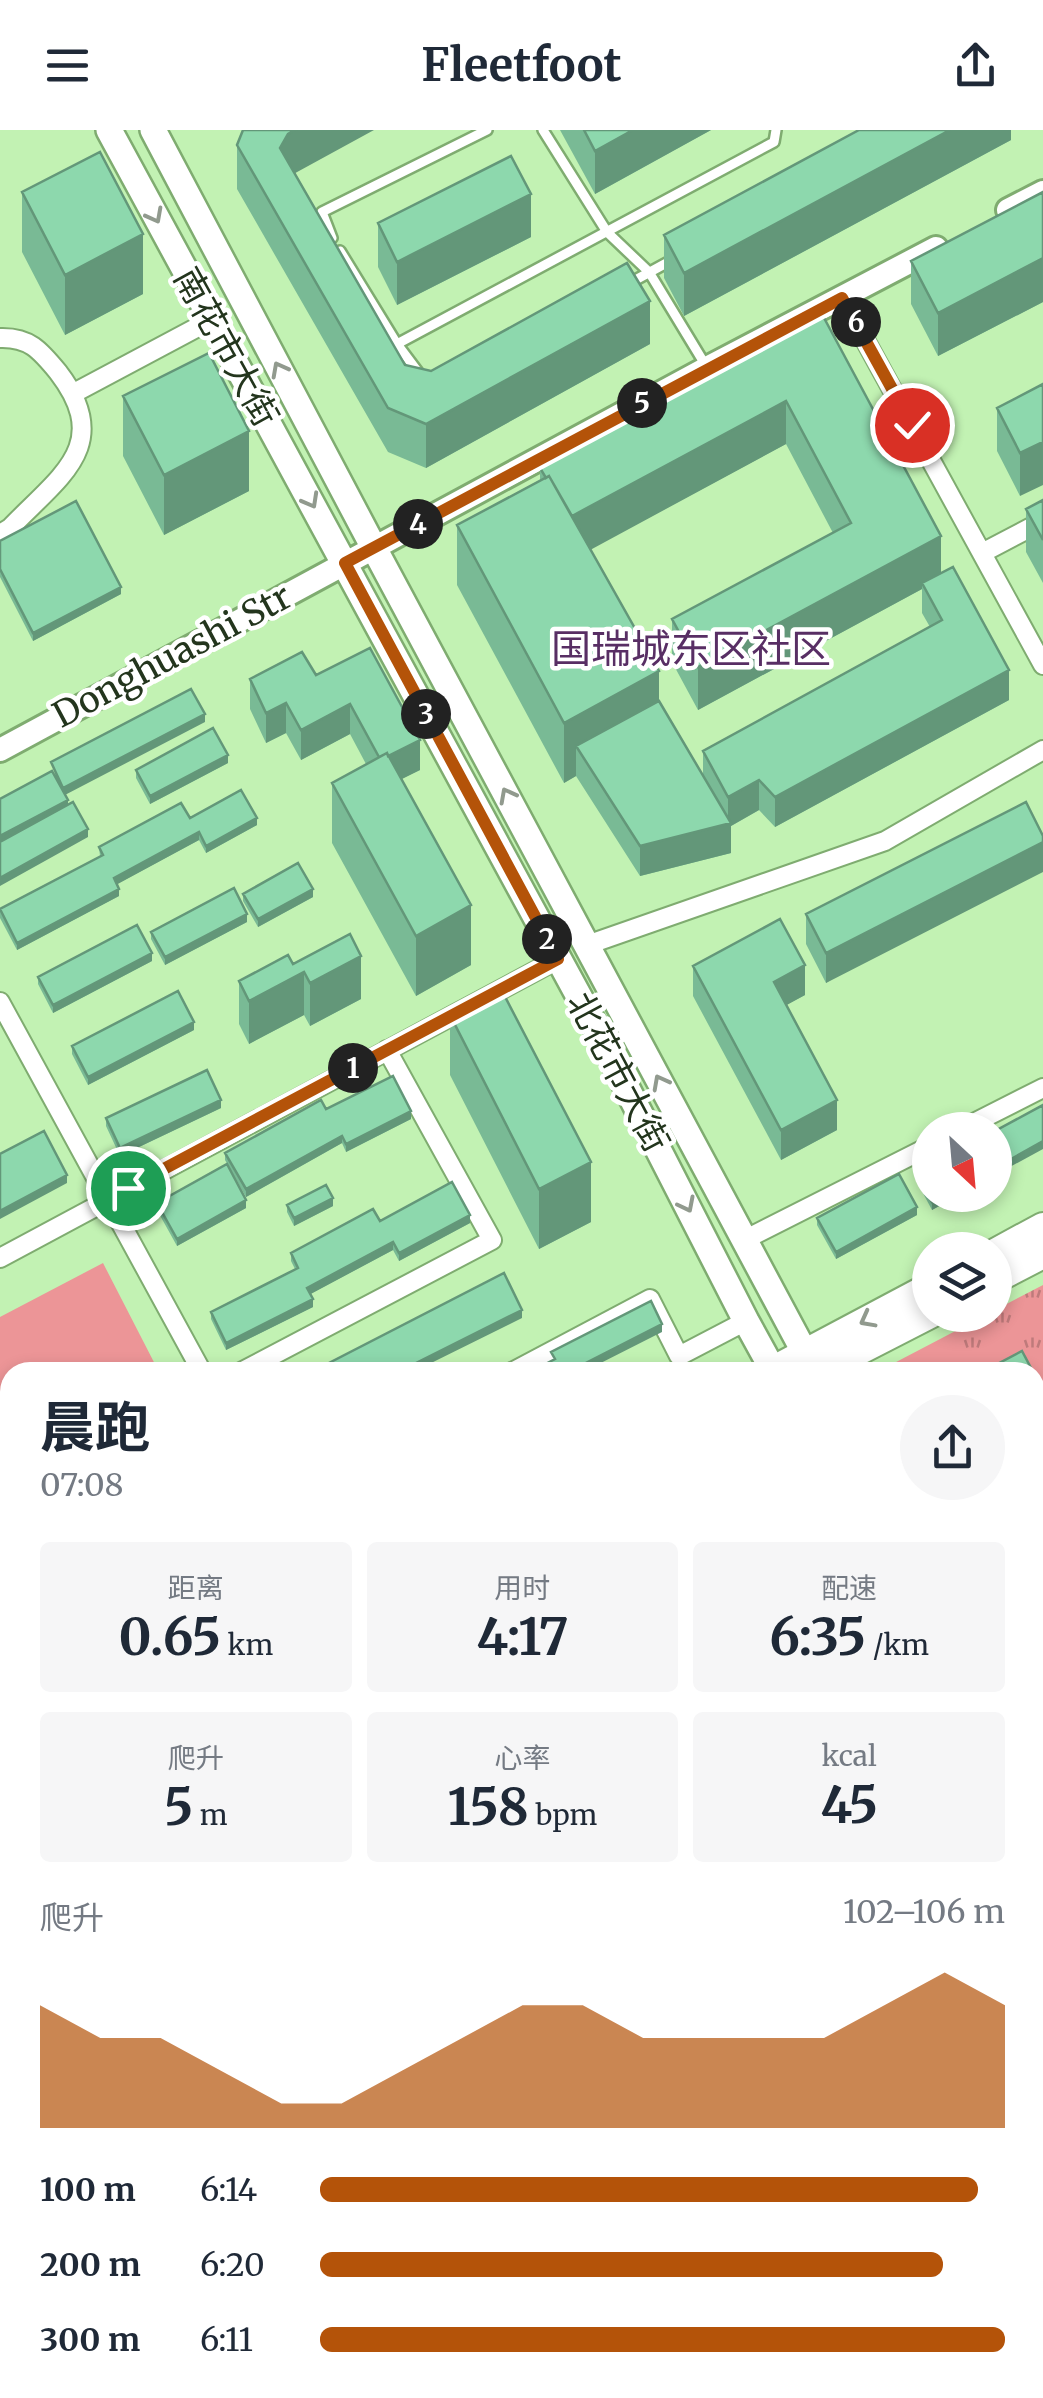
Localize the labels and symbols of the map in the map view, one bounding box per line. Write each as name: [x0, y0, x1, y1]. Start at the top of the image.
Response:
one-way arrow: [143, 205, 162, 223]
street label: 南花市大街: [164, 260, 288, 434]
pin: 6: [831, 297, 881, 347]
one-way arrow: [272, 362, 292, 380]
pin: 5: [617, 378, 667, 428]
pin: [870, 383, 955, 468]
one-way arrow: [298, 490, 318, 508]
pin: 4: [393, 499, 443, 549]
street label: Donghuashi Str: [45, 575, 299, 737]
district label: 国瑞城东区社区: [551, 624, 831, 674]
pin: 3: [401, 689, 451, 739]
one-way arrow: [500, 788, 519, 806]
pin: 2: [522, 914, 572, 964]
street label: 北花市大街: [557, 984, 679, 1160]
pin: 1: [328, 1043, 378, 1093]
one-way arrow: [653, 1075, 672, 1093]
north arrow: [912, 1112, 1012, 1212]
pin: [86, 1146, 171, 1231]
one-way arrow: [675, 1195, 694, 1213]
one-way arrow: [860, 1308, 878, 1327]

